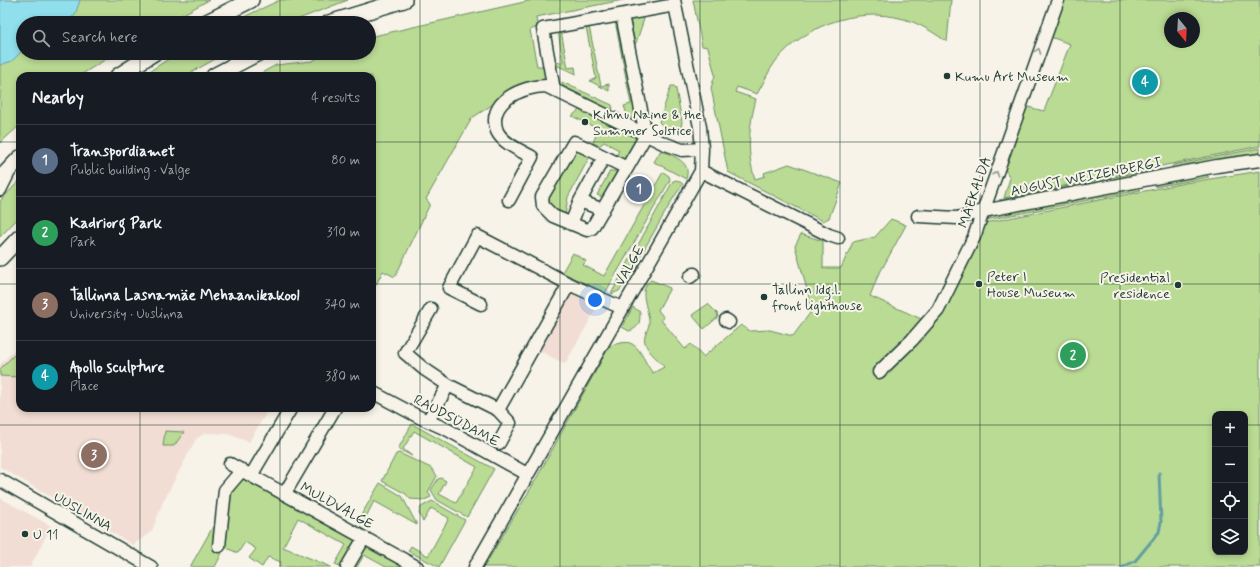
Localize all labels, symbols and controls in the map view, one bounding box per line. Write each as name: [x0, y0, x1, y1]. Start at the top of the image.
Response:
north arrow: [1164, 12, 1200, 48]
search box: [16, 16, 376, 60]
icon: search: [30, 27, 52, 49]
text: Search here: [62, 28, 138, 48]
one-way arrow: [1034, 48, 1042, 55]
pin: 4: [1132, 67, 1158, 97]
place label: Kumu Art Museum: [955, 68, 1069, 86]
marker: Kumu Art Museum: [942, 71, 952, 81]
text: Nearby: [32, 87, 84, 109]
text: 4 results: [311, 90, 360, 107]
place label: Kihnu Naine & the Summer Solstice: [593, 106, 702, 140]
marker: Kihnu Naine & the Summer Solstice: [580, 117, 590, 127]
text: Transpordiamet: [70, 142, 175, 162]
text: 1: [42, 152, 48, 169]
text: 80 m: [331, 152, 360, 169]
street label: AUGUST WEIZENBERGI: [1009, 153, 1163, 200]
street label: MÄEKALDA: [954, 154, 996, 230]
text: Public building · Valge: [70, 162, 190, 179]
one-way arrow: [991, 171, 1000, 178]
pin: 1: [626, 174, 652, 204]
text: Kadriorg Park: [70, 214, 162, 234]
text: 2: [42, 224, 48, 241]
text: 310 m: [327, 224, 360, 241]
text: Park: [70, 234, 96, 251]
street label: VALGE: [611, 242, 649, 289]
place label: Peter I House Museum: [987, 268, 1076, 302]
place label: Presidential residence: [1100, 269, 1170, 303]
marker: Peter I House Museum: [974, 279, 984, 289]
marker: Presidential residence: [1173, 280, 1183, 290]
place label: Tallinn ldg.l. front lighthouse: [772, 281, 863, 315]
text: Tallinna Lasnamäe Mehaanikakool: [70, 286, 300, 306]
your location: [585, 290, 605, 310]
marker: Tallinn ldg.l. front lighthouse: [759, 292, 769, 302]
text: 3: [42, 296, 48, 313]
text: 340 m: [325, 296, 360, 313]
text: University · Uuslinna: [70, 306, 184, 323]
pin: 2: [1060, 340, 1086, 370]
text: Apollo sculpture: [70, 358, 165, 378]
text: 4: [41, 368, 49, 385]
text: 380 m: [325, 368, 360, 385]
text: Place: [70, 378, 99, 395]
street label: RAUDSÜDAME: [410, 391, 503, 451]
map controls: [1212, 411, 1248, 555]
button: +: [1212, 411, 1248, 447]
pin: 3: [81, 440, 107, 470]
button: −: [1212, 447, 1248, 483]
street label: MULDVALGE: [297, 478, 376, 533]
button: locate: [1212, 483, 1248, 519]
street label: UUSLINNA: [50, 488, 115, 536]
button: layers: [1212, 519, 1248, 555]
place label: U 11: [33, 526, 58, 544]
marker: U 11: [20, 529, 30, 539]

